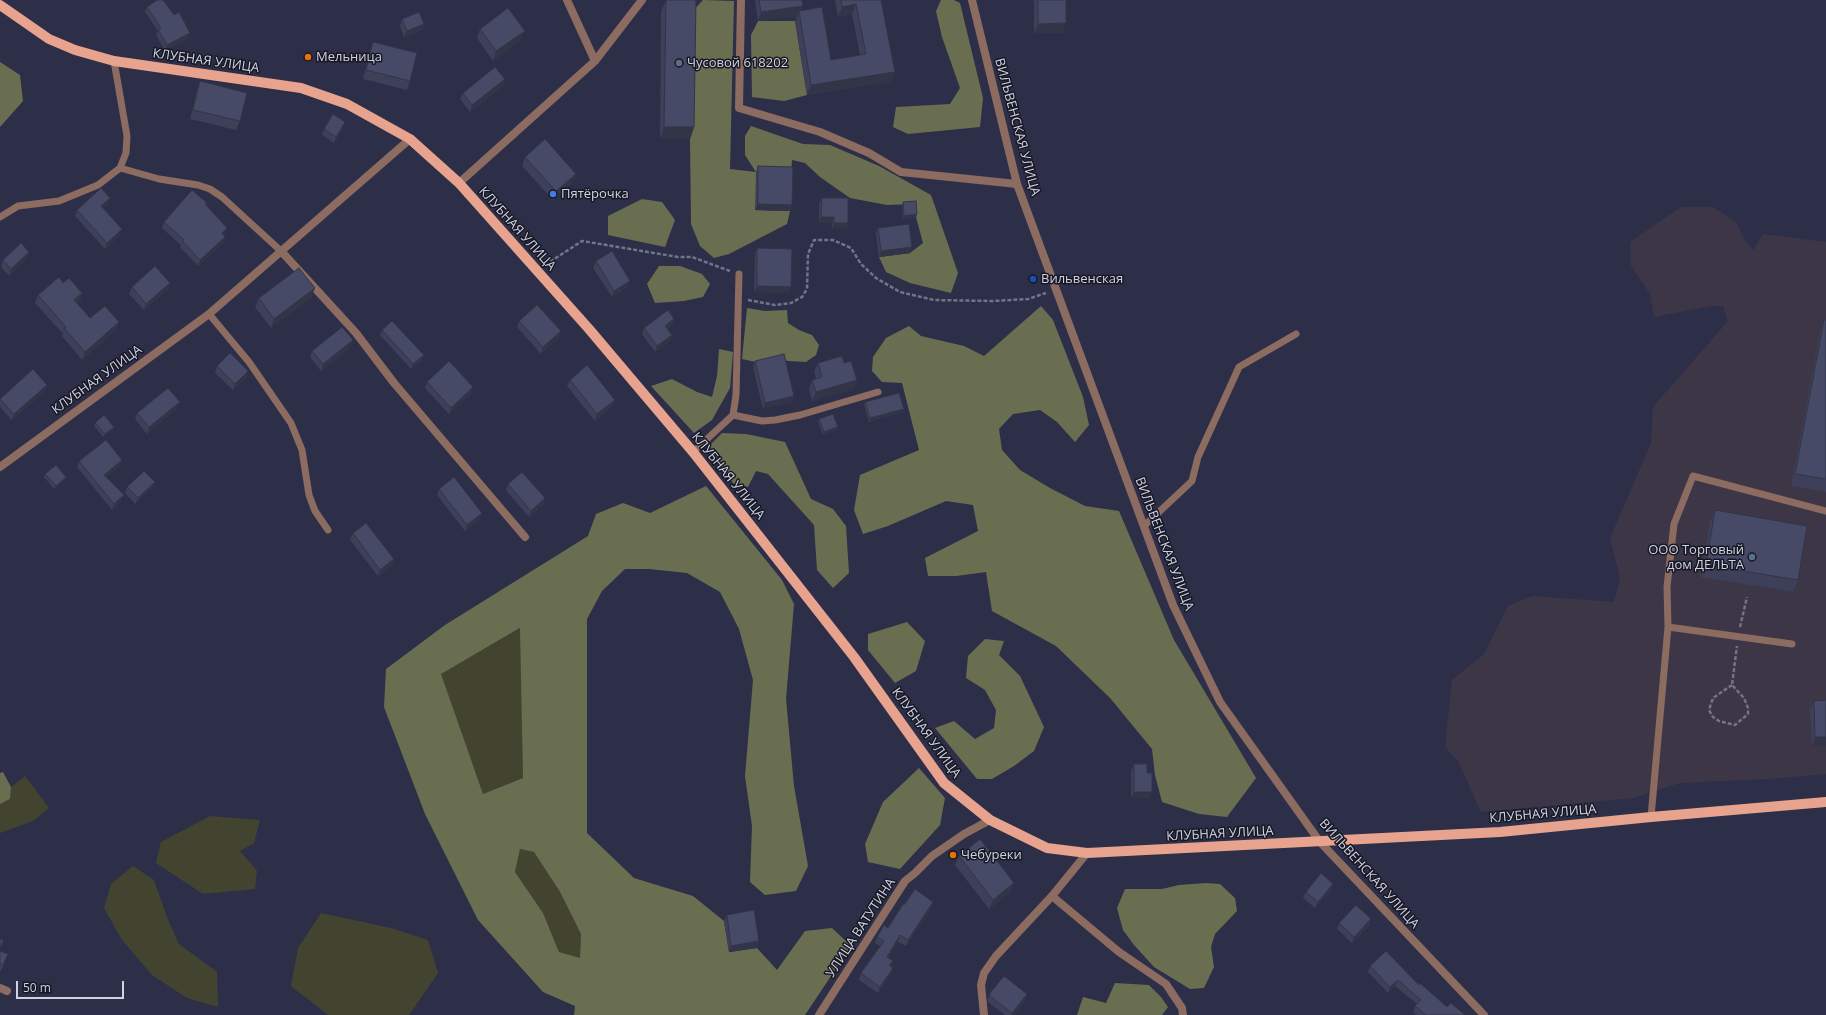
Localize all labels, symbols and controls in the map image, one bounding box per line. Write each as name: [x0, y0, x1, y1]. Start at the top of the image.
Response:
street label: КЛУБНАЯ УЛИЦА: [152, 46, 260, 76]
place label: Мельница: [316, 49, 382, 65]
marker: Мельница: [303, 52, 313, 62]
place label: Чусовой 618202: [687, 55, 788, 71]
street label: ВИЛЬВЕНСКАЯ УЛИЦА: [991, 57, 1043, 197]
marker: Чусовой 618202: [674, 58, 684, 68]
street label: КЛУБНАЯ УЛИЦА: [475, 184, 559, 274]
place label: Пятёрочка: [561, 186, 629, 202]
marker: Пятёрочка: [548, 189, 558, 199]
place label: Вильвенская: [1041, 271, 1123, 287]
marker: Вильвенская: [1028, 274, 1038, 284]
street label: КЛУБНАЯ УЛИЦА: [49, 342, 145, 418]
street label: КЛУБНАЯ УЛИЦА: [688, 429, 768, 523]
street label: ВИЛЬВЕНСКАЯ УЛИЦА: [1131, 475, 1197, 613]
place label: ООО Торговый дом ДЕЛЬТА: [1648, 542, 1744, 573]
marker: ООО Торговый дом ДЕЛЬТА: [1747, 552, 1757, 562]
street label: КЛУБНАЯ УЛИЦА: [888, 685, 964, 781]
street label: КЛУБНАЯ УЛИЦА: [1489, 802, 1597, 826]
street label: ВИЛЬВЕНСКАЯ УЛИЦА: [1316, 816, 1422, 932]
street label: КЛУБНАЯ УЛИЦА: [1166, 823, 1274, 845]
place label: Чебуреки: [961, 847, 1022, 863]
marker: Чебуреки: [948, 850, 958, 860]
street label: УЛИЦА ВАТУТИНА: [823, 876, 899, 980]
scale bar: [18, 973, 126, 999]
text: 50 m: [23, 979, 51, 996]

